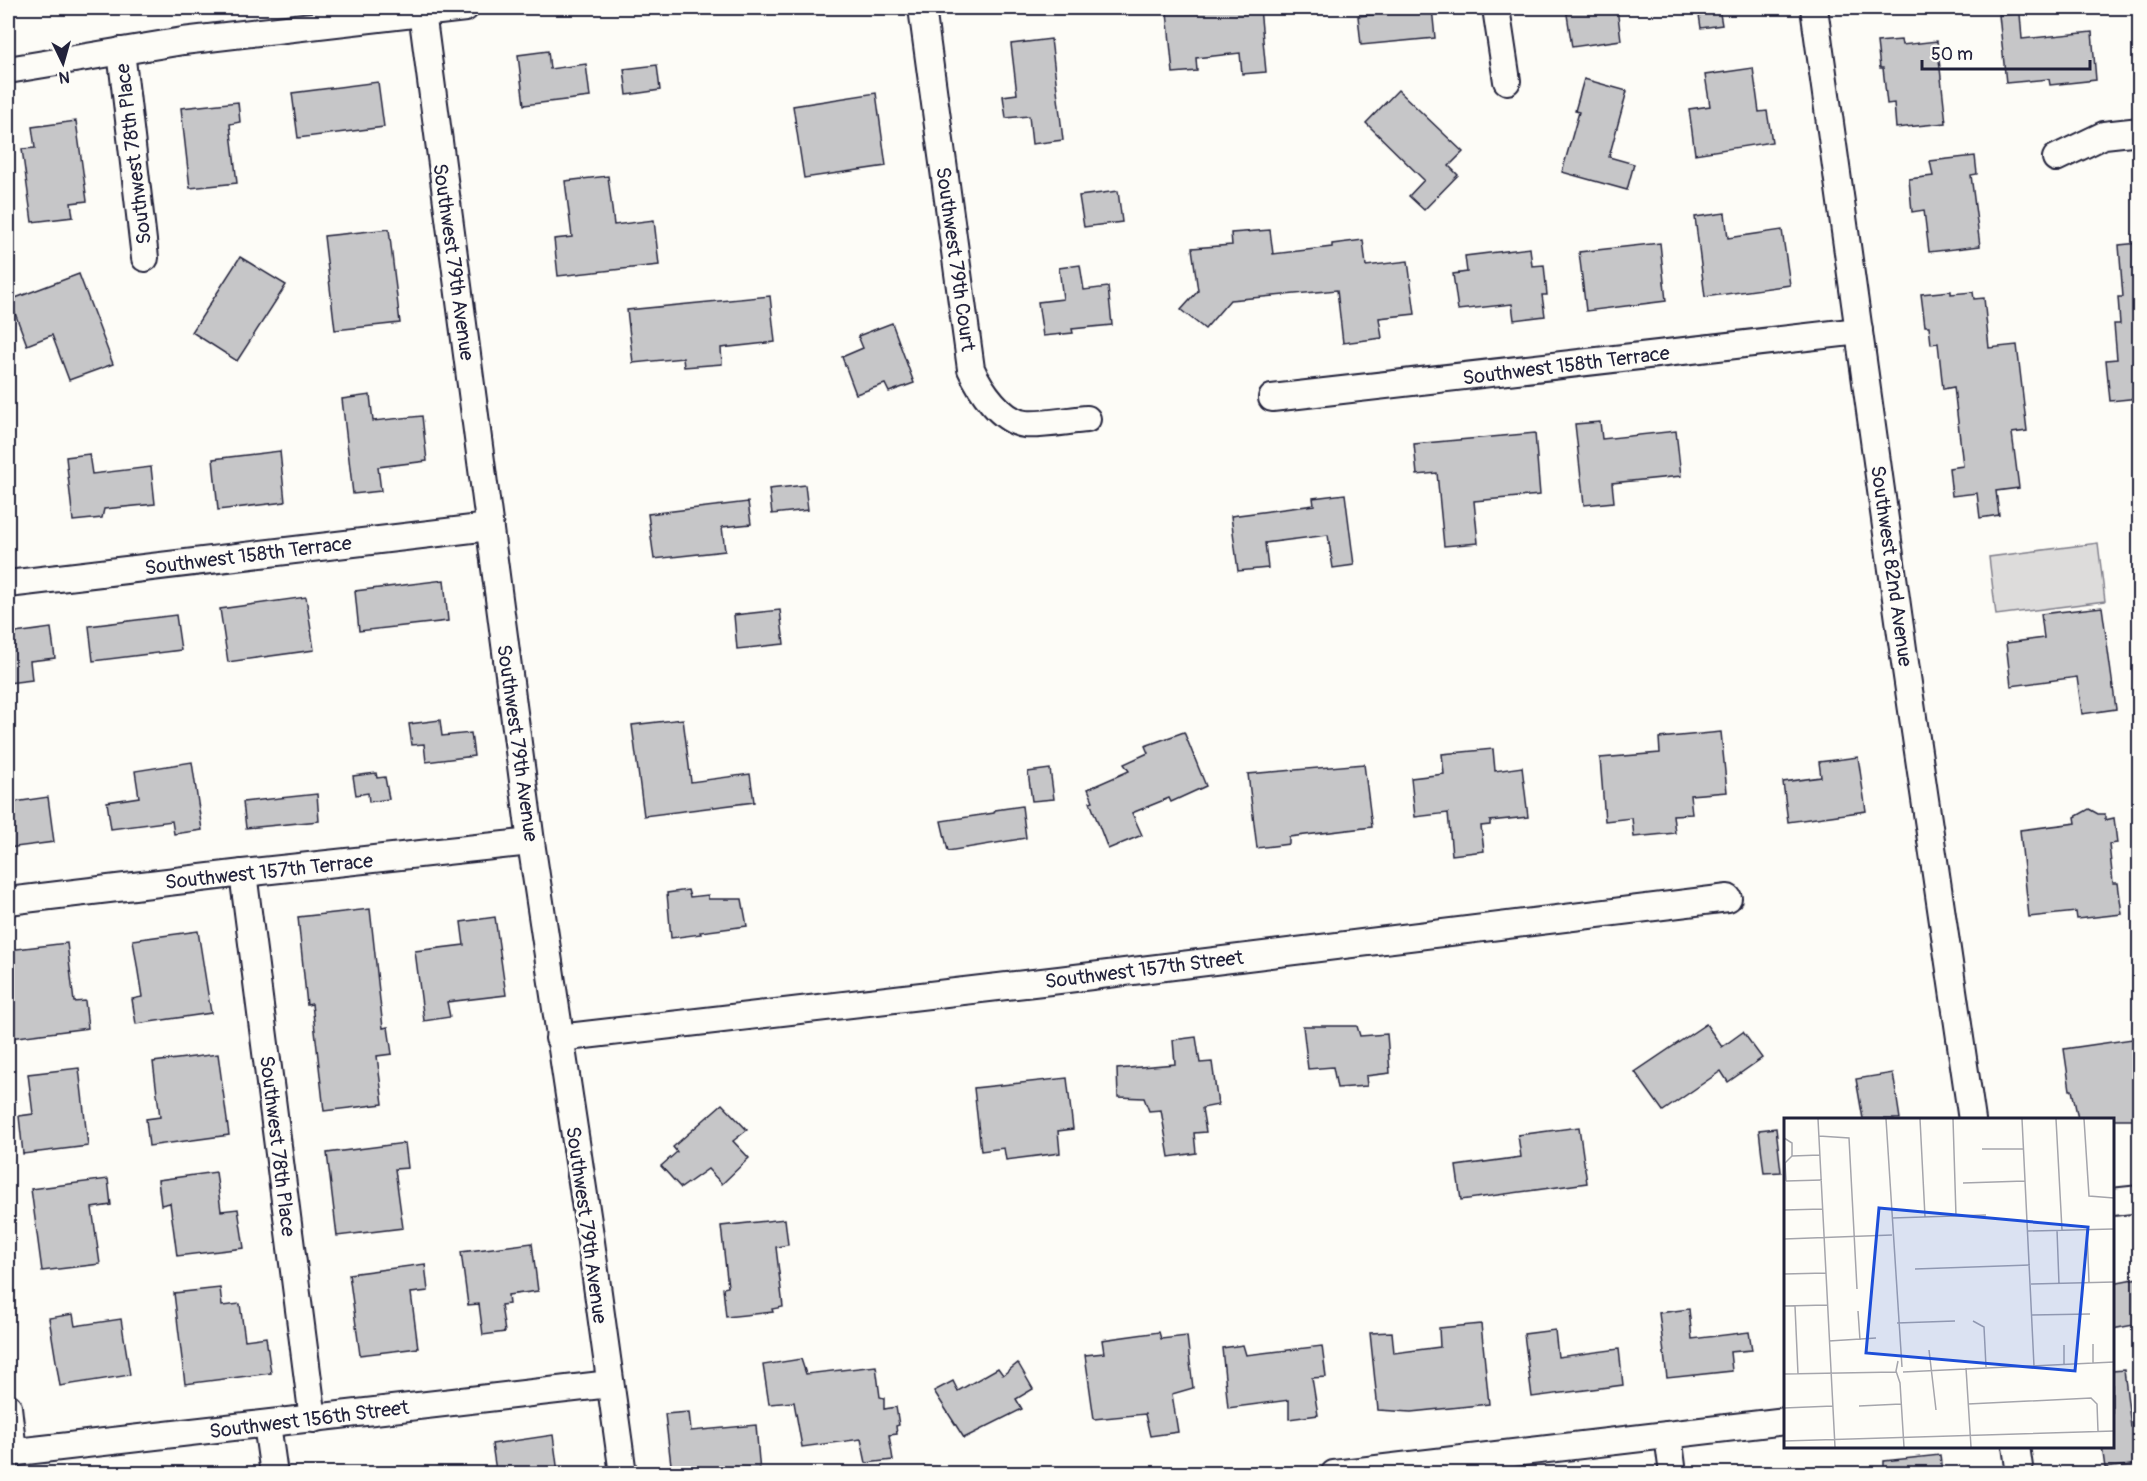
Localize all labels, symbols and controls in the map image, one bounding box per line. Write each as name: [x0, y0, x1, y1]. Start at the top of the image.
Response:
north arrow: [33, 33, 93, 93]
scale bar: [1922, 33, 2090, 71]
text: 50 m: [1931, 43, 1973, 66]
street label: Southwest 78th Place: [110, 62, 157, 246]
text: N: [58, 67, 70, 87]
street label: Southwest 79th Avenue: [427, 162, 480, 362]
street label: Southwest 79th Court: [930, 165, 981, 354]
street label: Southwest 158th Terrace: [1461, 340, 1671, 391]
street label: Southwest 82nd Avenue: [1865, 464, 1918, 668]
street label: Southwest 158th Terrace: [143, 530, 353, 581]
street label: Southwest 79th Avenue: [491, 643, 544, 843]
street label: Southwest 157th Terrace: [164, 848, 374, 895]
street label: Southwest 157th Street: [1043, 945, 1246, 994]
street label: Southwest 78th Place: [254, 1054, 301, 1238]
inset map: [1784, 1118, 2114, 1448]
street label: Southwest 79th Avenue: [560, 1125, 613, 1325]
street label: Southwest 156th Street: [208, 1395, 411, 1444]

